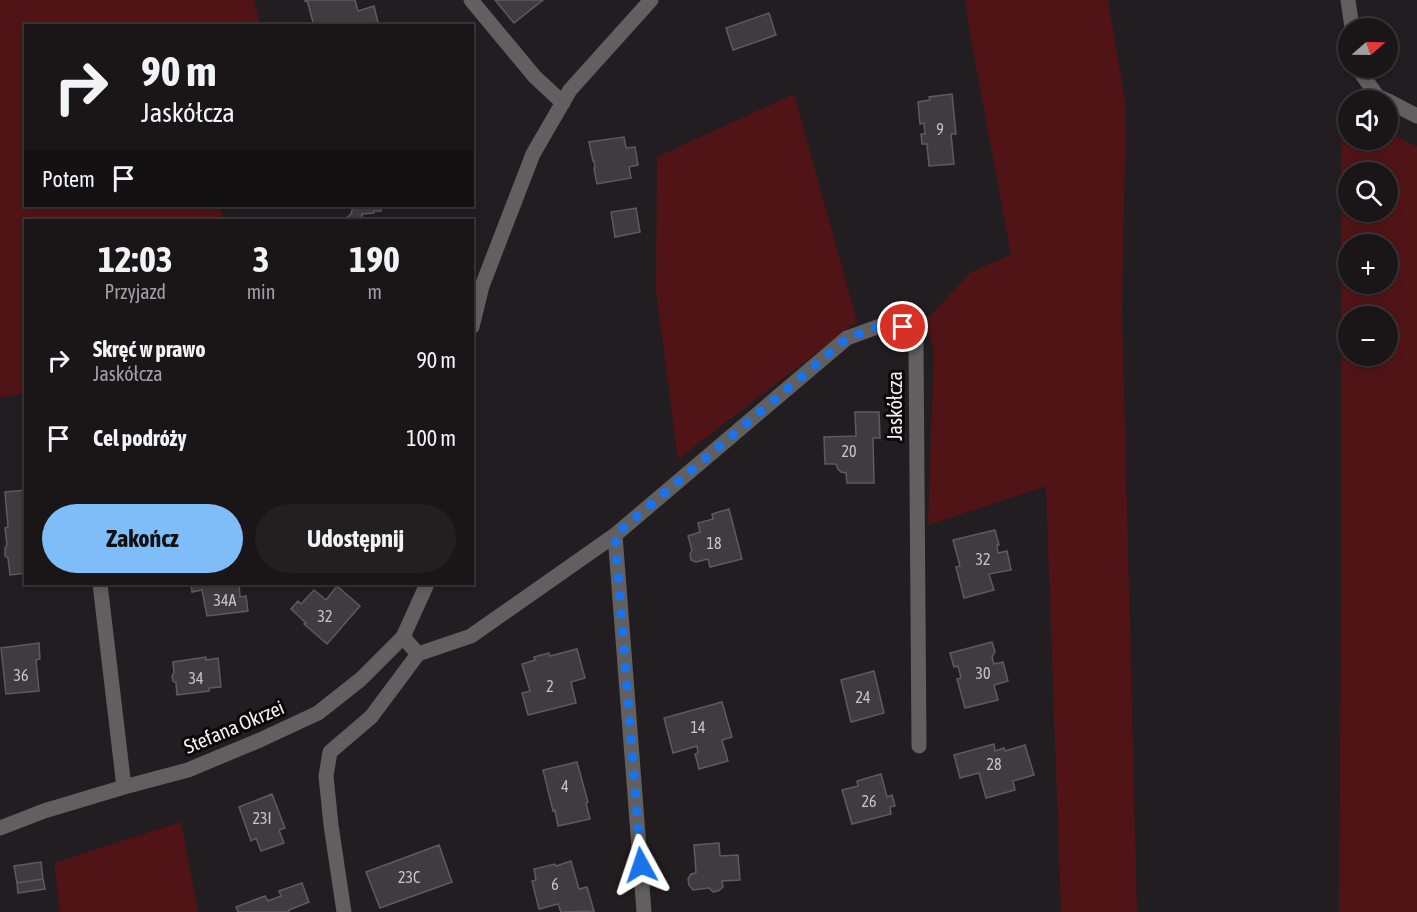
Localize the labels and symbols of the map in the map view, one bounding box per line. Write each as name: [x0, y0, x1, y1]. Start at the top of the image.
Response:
north arrow: [1338, 18, 1398, 78]
house number: 9: [936, 120, 944, 138]
pin: [877, 301, 928, 352]
street label: Jaskółcza: [883, 371, 906, 441]
house number: 20: [841, 442, 857, 460]
house number: 18: [706, 534, 722, 552]
house number: 32: [975, 550, 991, 568]
house number: 34A: [214, 591, 237, 609]
house number: 32: [317, 607, 333, 625]
house number: 30: [975, 664, 991, 682]
house number: 36: [13, 666, 29, 684]
house number: 34: [188, 669, 204, 687]
house number: 2: [546, 677, 554, 695]
house number: 24: [855, 688, 871, 706]
street label: Stefana Okrzei: [180, 695, 287, 758]
house number: 14: [690, 718, 706, 736]
house number: 28: [986, 755, 1002, 773]
house number: 4: [561, 777, 569, 795]
house number: 26: [861, 792, 877, 810]
house number: 23I: [252, 809, 272, 827]
position arrow: [609, 833, 673, 897]
house number: 23C: [398, 868, 420, 886]
house number: 6: [551, 875, 559, 893]

